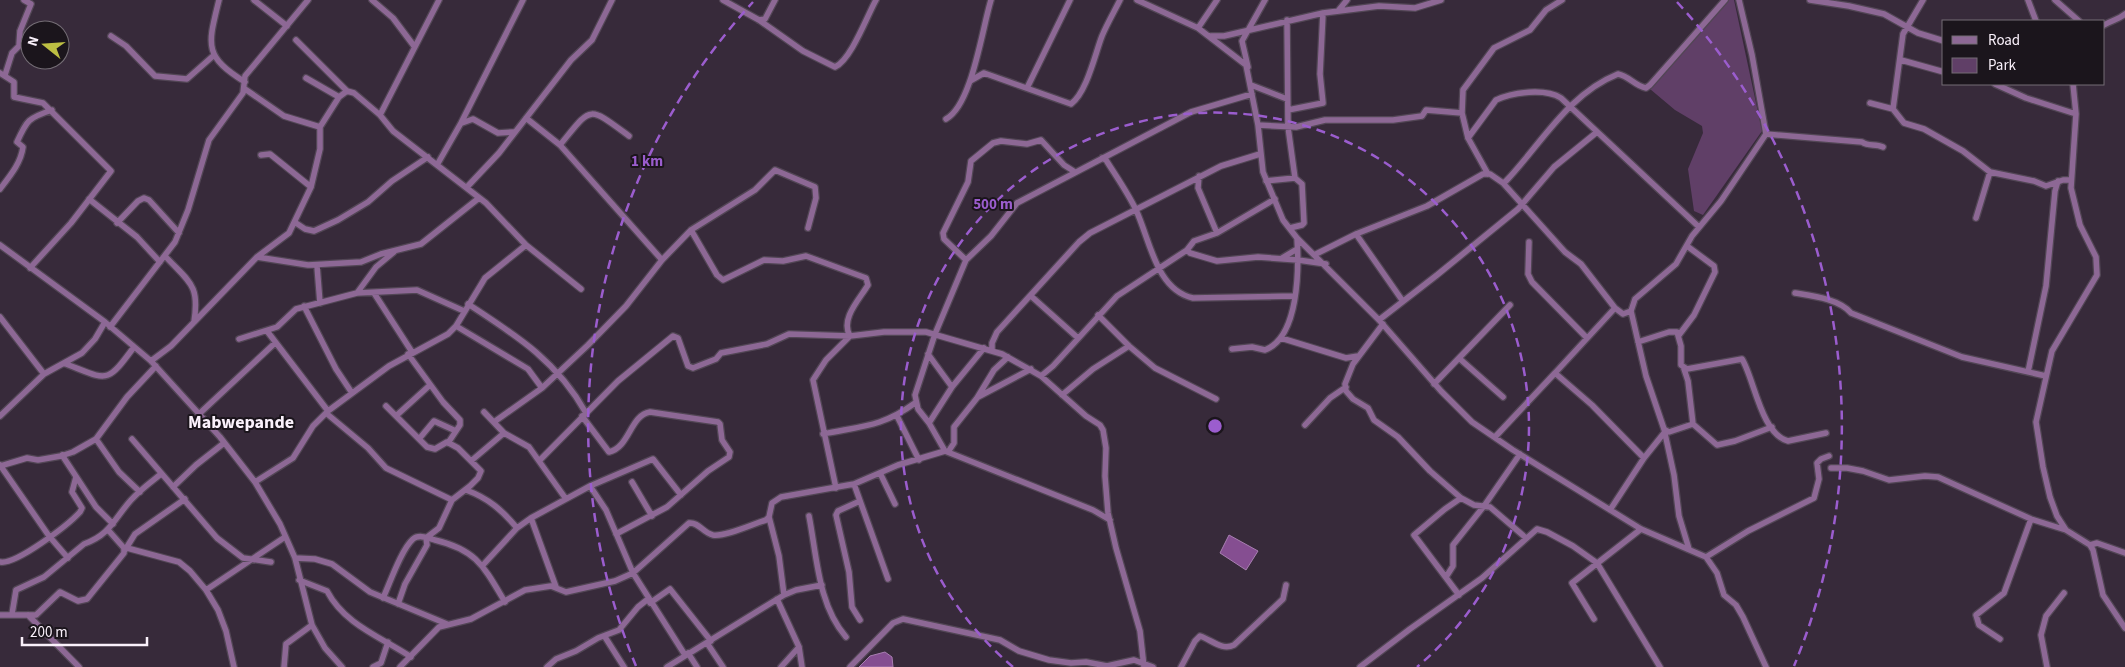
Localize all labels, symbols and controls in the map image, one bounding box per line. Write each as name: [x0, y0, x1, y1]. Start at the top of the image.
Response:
north arrow: [20, 20, 70, 70]
legend: [1942, 20, 2105, 85]
text: Road: [1988, 30, 2020, 51]
text: N: [23, 34, 44, 49]
text: Park: [1988, 55, 2017, 76]
text: 1 km: [631, 151, 663, 172]
text: 500 m: [973, 194, 1013, 215]
district label: Mabwepande: [188, 410, 294, 435]
centre of rings: [1206, 417, 1224, 435]
scale bar: [22, 614, 148, 646]
text: 200 m: [30, 622, 68, 643]

